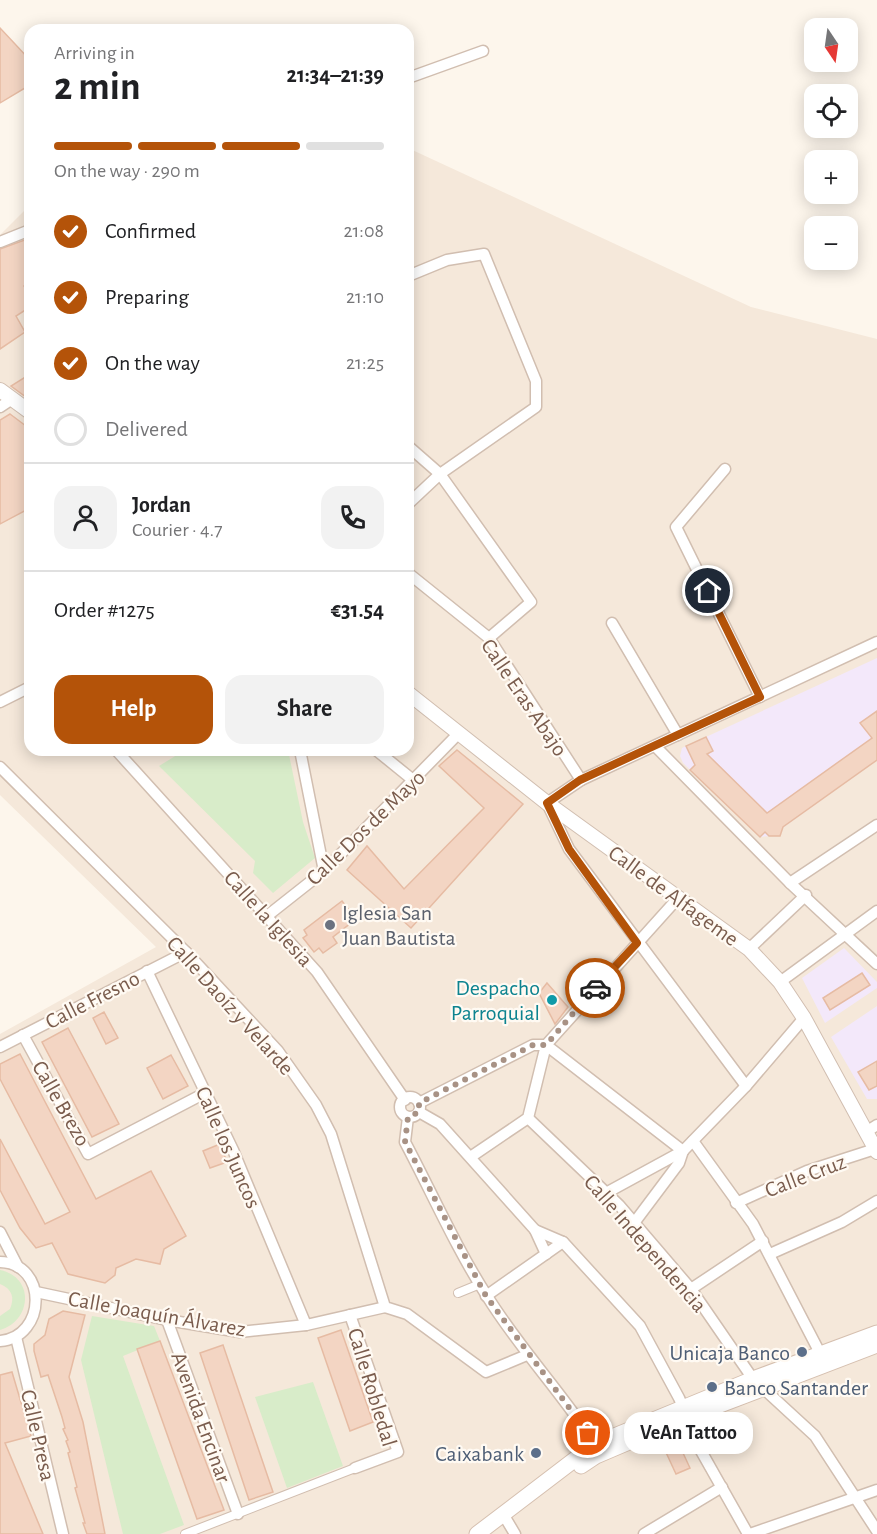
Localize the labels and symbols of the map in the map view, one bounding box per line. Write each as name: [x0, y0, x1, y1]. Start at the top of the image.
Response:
north arrow: [804, 18, 858, 72]
pin: [682, 565, 733, 616]
street label: Calle Eras Abajo: [477, 635, 571, 760]
street label: Calle Dos de Mayo: [302, 766, 429, 890]
street label: Calle de Alfageme: [604, 841, 742, 950]
street label: Calle la Iglesia: [220, 866, 317, 971]
place label: Iglesia San Juan Bautista: [342, 902, 456, 949]
marker: Iglesia San Juan Bautista: [323, 918, 337, 932]
street label: Calle Daoíz y Velarde: [163, 932, 298, 1079]
courier: [565, 958, 625, 1018]
street label: Calle Fresno: [42, 967, 143, 1033]
place label: Despacho Parroquial: [451, 977, 540, 1024]
marker: Despacho Parroquial: [545, 993, 559, 1007]
street label: Calle Brezo: [28, 1057, 94, 1150]
street label: Calle los Juncos: [191, 1083, 265, 1212]
street label: Calle Cruz: [762, 1150, 849, 1201]
street label: Calle Independencia: [580, 1171, 711, 1317]
street label: Calle Joaquín Álvarez: [66, 1287, 247, 1340]
street label: Calle Robledal: [344, 1326, 400, 1449]
place label: Unicaja Banco: [670, 1342, 790, 1364]
marker: Unicaja Banco: [795, 1345, 809, 1359]
street label: Avenida Encinar: [167, 1349, 235, 1486]
place label: Banco Santander: [724, 1377, 868, 1399]
marker: Banco Santander: [705, 1380, 719, 1394]
street label: Calle Presa: [17, 1387, 59, 1483]
pin: [562, 1407, 613, 1458]
callout: VeAn Tattoo: [624, 1412, 753, 1454]
place label: Caixabank: [435, 1443, 524, 1465]
marker: Caixabank: [529, 1446, 543, 1460]

